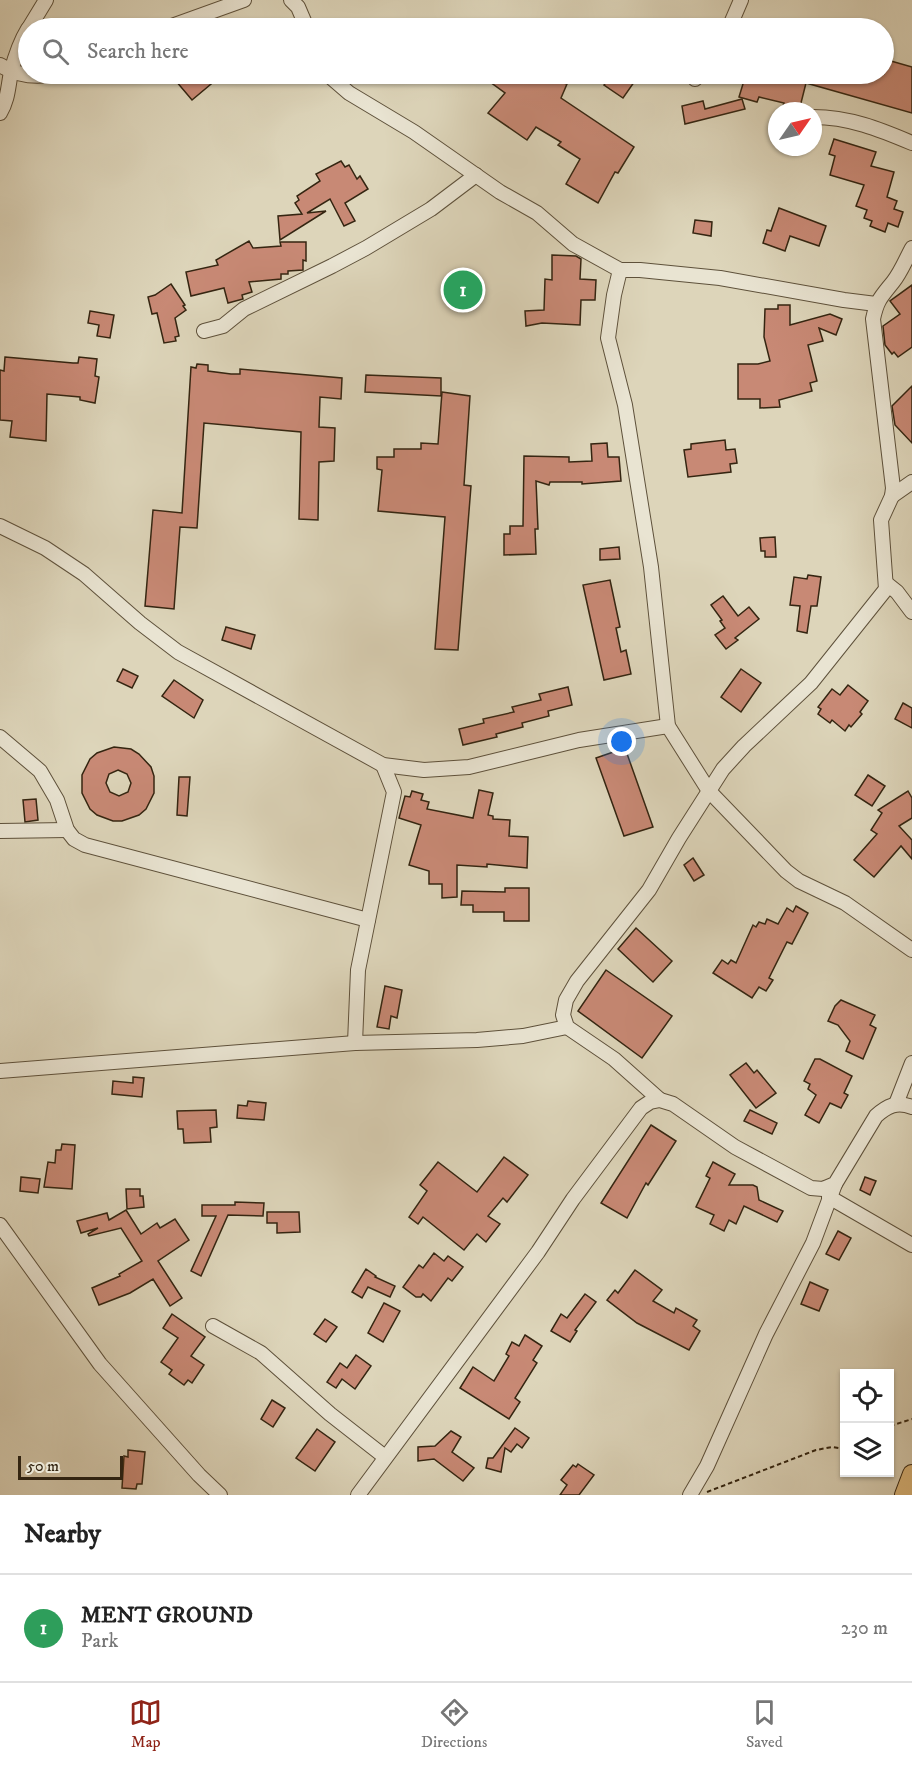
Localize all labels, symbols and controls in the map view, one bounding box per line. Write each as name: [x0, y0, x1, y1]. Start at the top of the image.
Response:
search box: [18, 18, 894, 84]
icon: search: [39, 35, 72, 68]
text: Search here: [87, 38, 189, 65]
north arrow: [768, 102, 822, 156]
pin: 1: [444, 268, 482, 312]
your location: [607, 727, 636, 756]
map controls: [840, 1369, 894, 1477]
button: locate: [840, 1369, 894, 1423]
button: layers: [840, 1423, 894, 1477]
scale bar: [18, 1453, 123, 1480]
text: 50 m: [27, 1456, 59, 1476]
text: Nearby: [24, 1518, 101, 1551]
text: MENT GROUND: [81, 1602, 253, 1629]
text: 1: [40, 1616, 47, 1641]
text: 230 m: [841, 1616, 888, 1641]
text: Park: [81, 1629, 118, 1654]
tab: Map: [129, 1696, 162, 1752]
tab: Directions: [421, 1696, 487, 1752]
tab: Saved: [746, 1696, 783, 1752]

